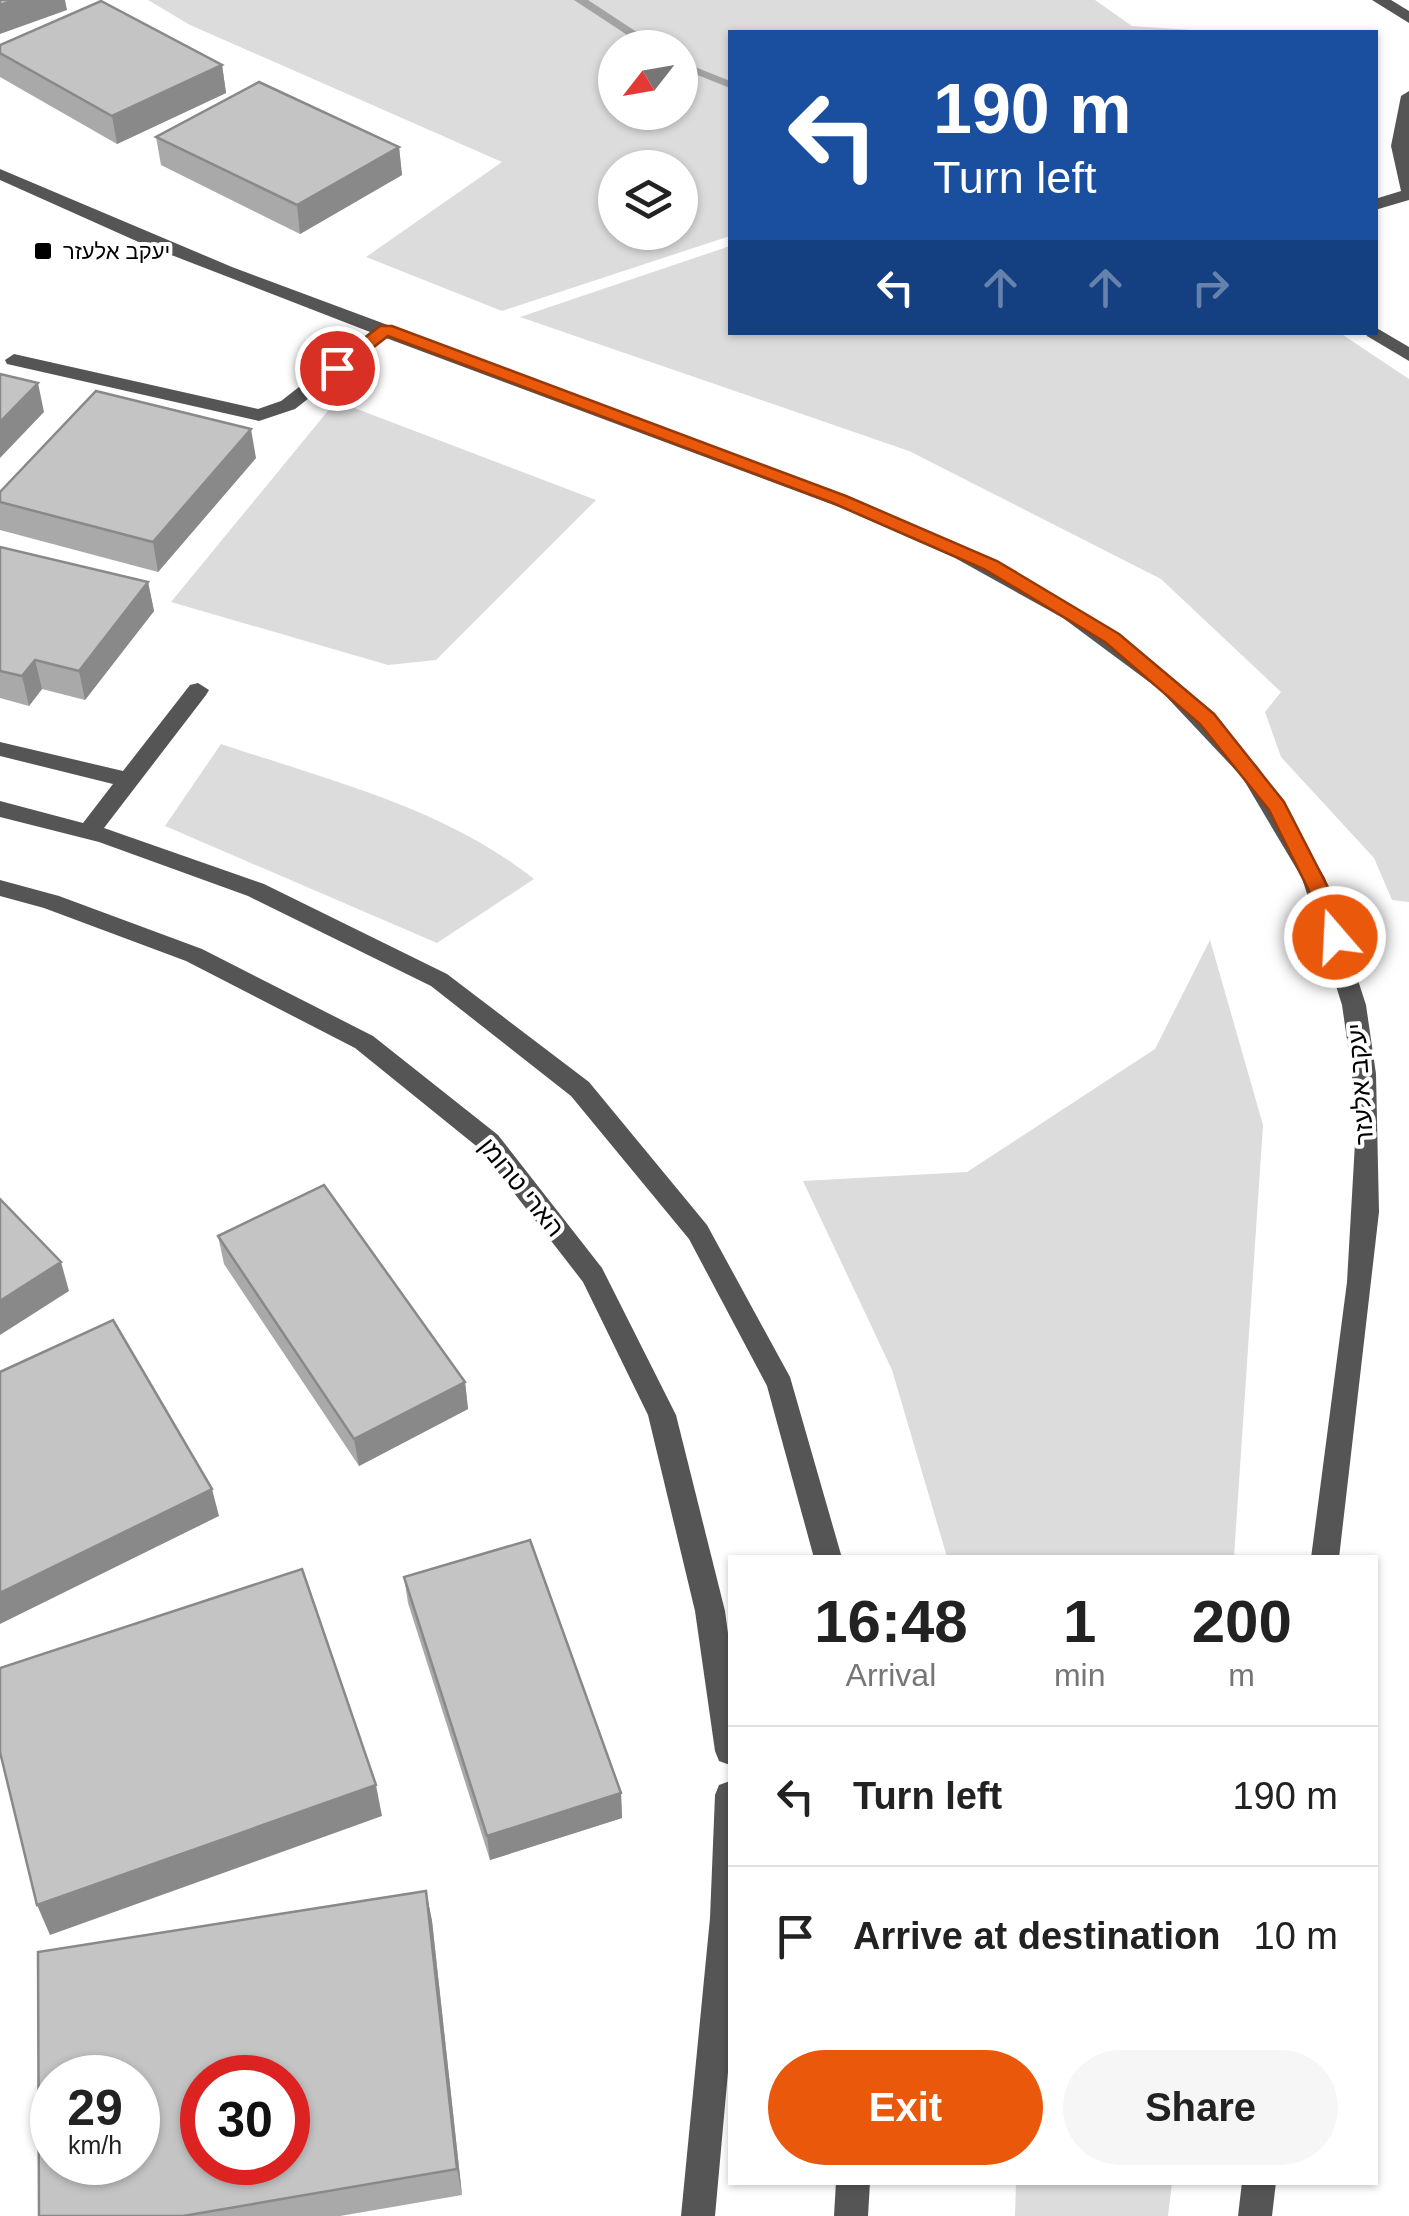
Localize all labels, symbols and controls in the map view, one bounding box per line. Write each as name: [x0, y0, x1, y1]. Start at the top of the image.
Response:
north arrow: [598, 30, 698, 130]
map controls: [598, 30, 698, 250]
icon: left: [768, 70, 898, 200]
text: 190 m: [933, 70, 1131, 148]
button: layers: [598, 150, 698, 250]
text: Turn left: [933, 152, 1096, 203]
place label: יעקב אלעזר: [63, 239, 170, 264]
marker: יעקב אלעזר: [32, 240, 54, 262]
icon: left: [868, 260, 923, 315]
icon: ahead: [973, 260, 1028, 315]
icon: ahead: [1078, 260, 1133, 315]
icon: right: [1183, 260, 1238, 315]
pin: [295, 326, 380, 411]
icon: arrive: [310, 341, 365, 396]
position arrow: [1283, 885, 1387, 989]
street label: יעקב אלעזר: [1342, 1022, 1378, 1146]
street label: הארי טרומן: [474, 1132, 570, 1242]
text: 16:48: [814, 1588, 968, 1655]
text: 1: [1063, 1588, 1096, 1655]
text: 200: [1192, 1588, 1292, 1655]
text: Arrival: [846, 1657, 936, 1693]
text: min: [1054, 1657, 1105, 1693]
text: m: [1228, 1657, 1255, 1693]
icon: left: [768, 1769, 823, 1824]
text: Turn left: [853, 1775, 1002, 1817]
text: 190 m: [1232, 1775, 1338, 1817]
icon: arrive: [768, 1909, 823, 1964]
text: Arrive at destination: [853, 1915, 1220, 1957]
text: 10 m: [1254, 1915, 1338, 1957]
button: Exit: [768, 2050, 1043, 2165]
button: Share: [1063, 2050, 1338, 2165]
speed limit sign: 30: [180, 2055, 310, 2185]
text: 29: [67, 2080, 123, 2136]
text: km/h: [68, 2131, 122, 2159]

